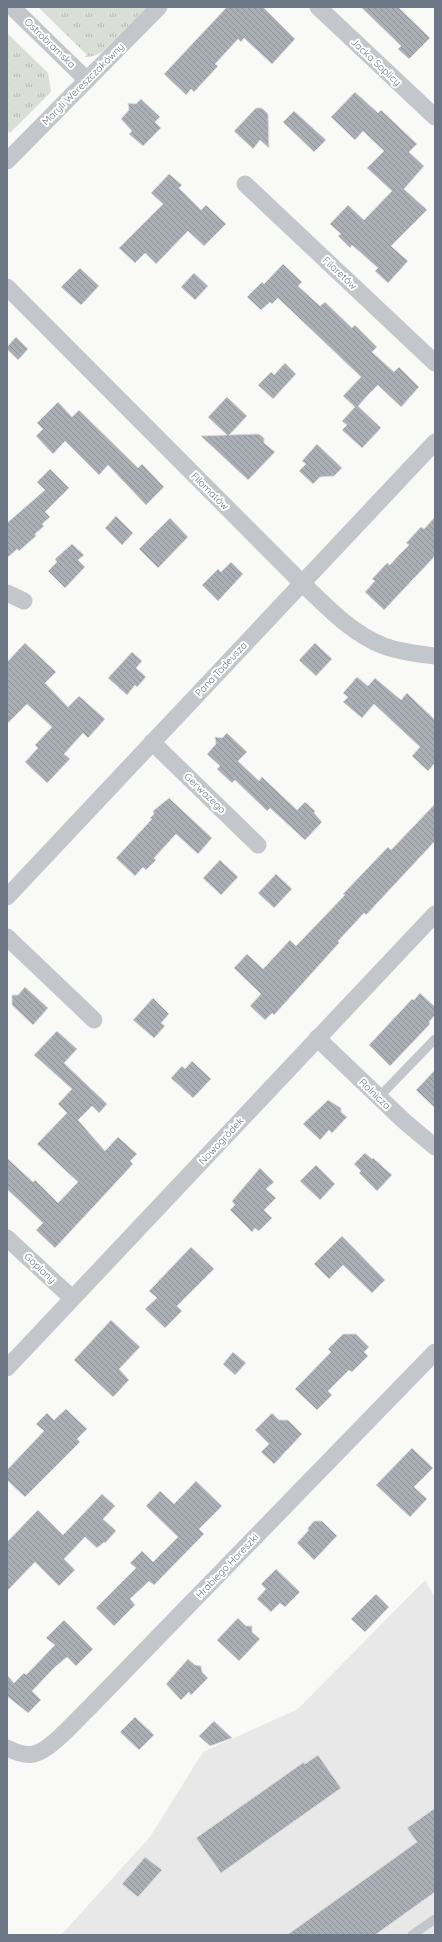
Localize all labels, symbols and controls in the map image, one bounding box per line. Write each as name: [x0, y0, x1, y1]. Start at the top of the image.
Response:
street label: Ostrobramska: [22, 15, 78, 71]
street label: Jacka Soplicy: [348, 35, 404, 89]
street label: Maryli Wereszczakówny: [39, 40, 127, 128]
street label: Filaretów: [320, 254, 360, 293]
street label: Filomatów: [188, 469, 232, 513]
street label: Pana Tadeusza: [192, 639, 250, 699]
street label: Gerwazego: [181, 770, 229, 816]
street label: Rolnicza: [356, 1076, 394, 1112]
street label: Nowogródek: [196, 1115, 246, 1167]
street label: Goplany: [21, 1250, 59, 1286]
street label: Hrabiego Horeszki: [193, 1531, 261, 1601]

